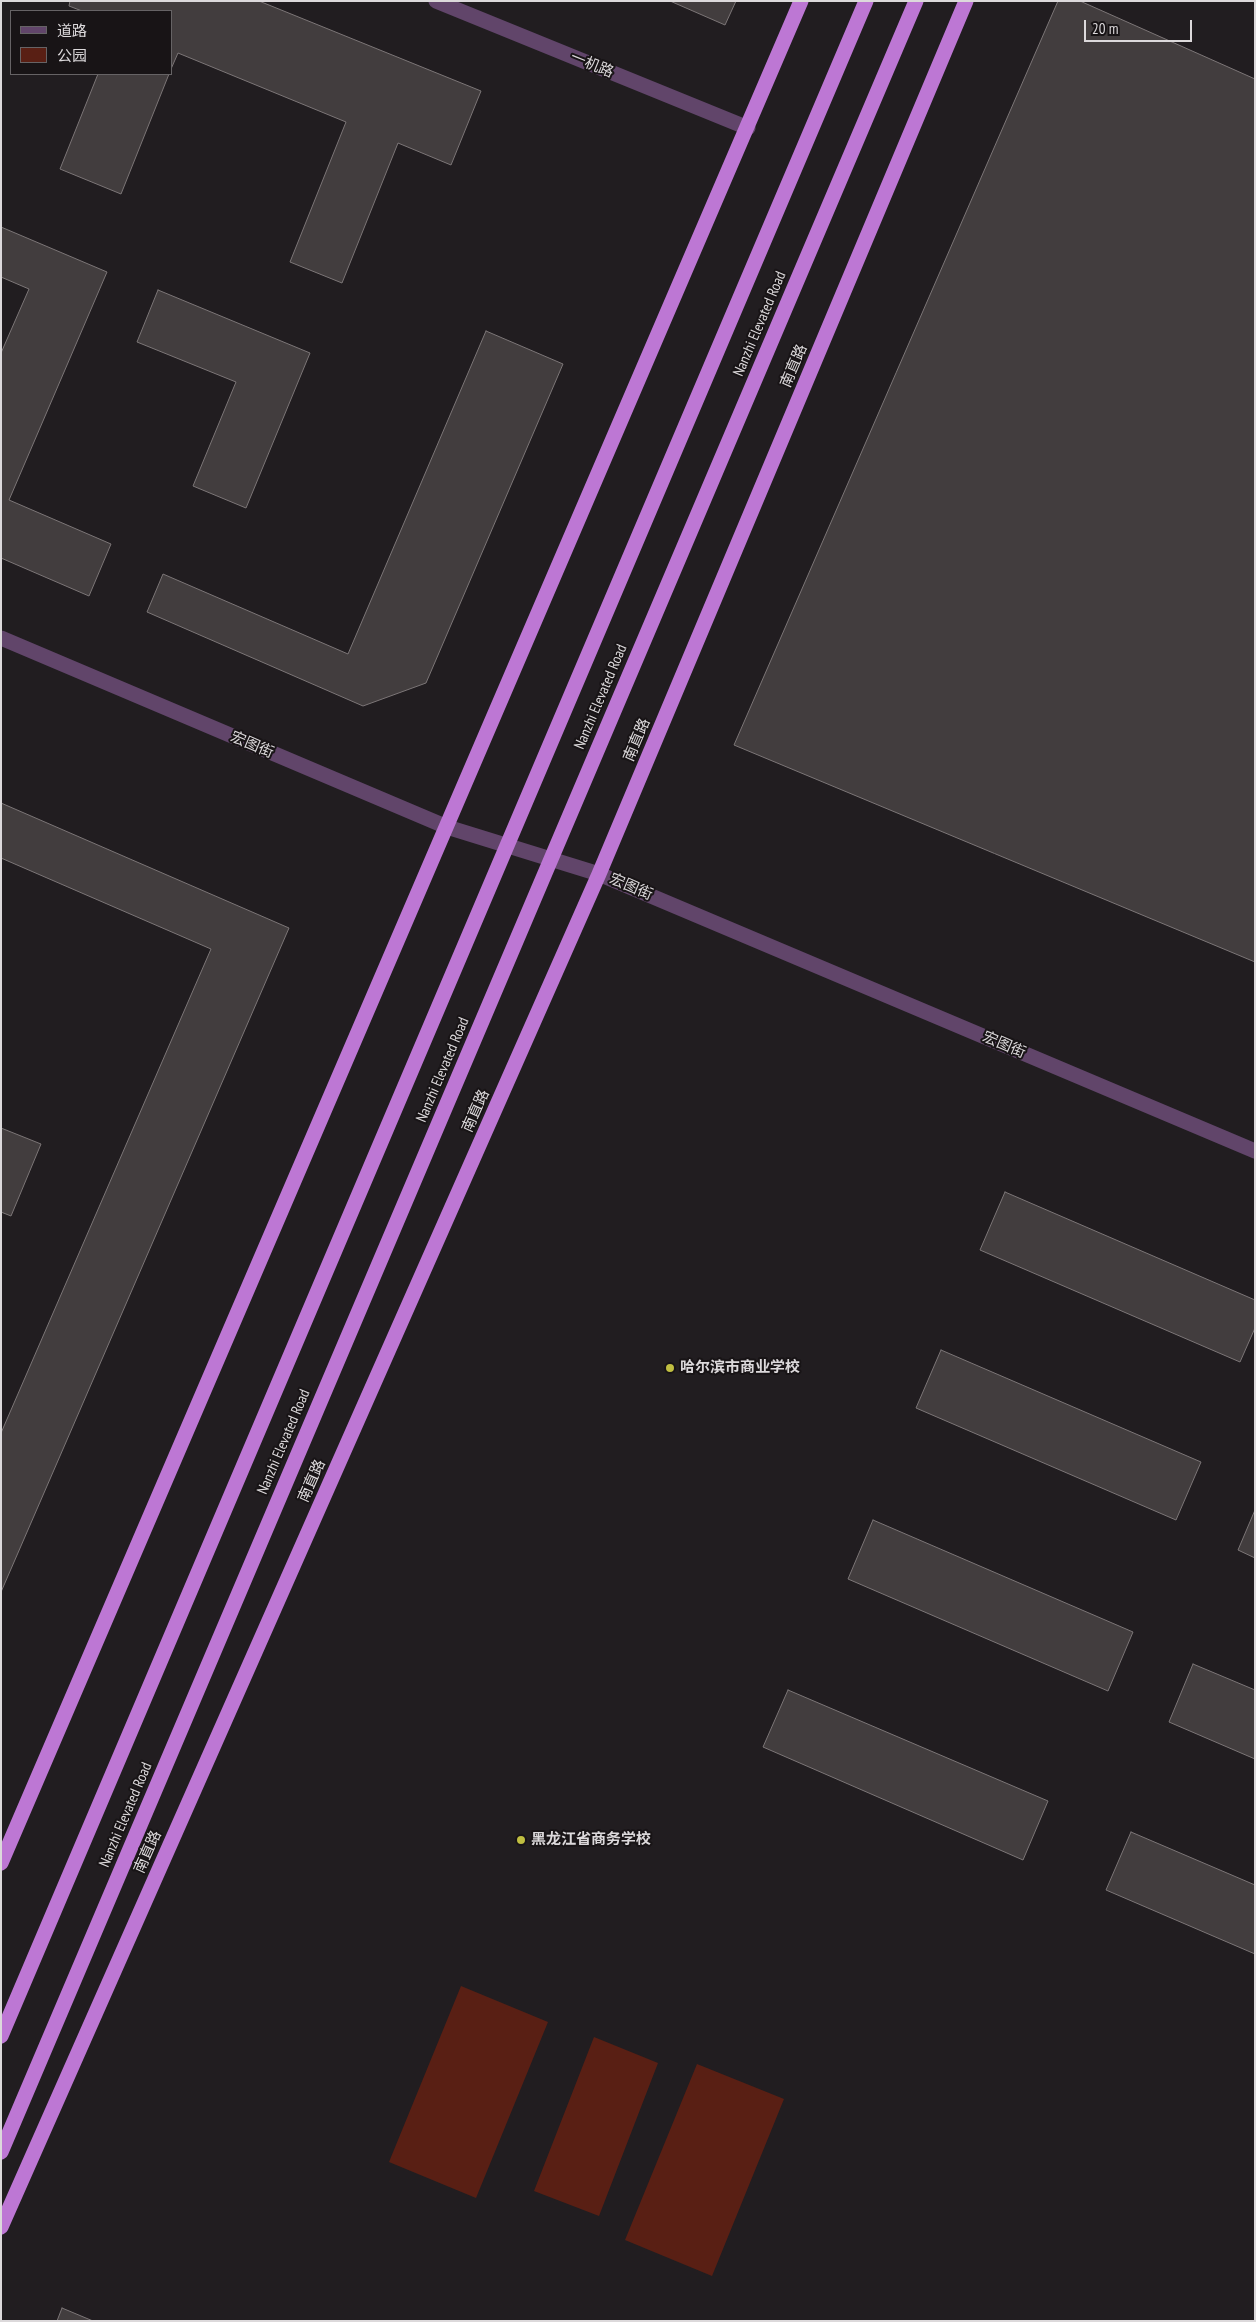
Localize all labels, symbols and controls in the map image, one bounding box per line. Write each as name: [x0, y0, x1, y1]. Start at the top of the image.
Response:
legend: [10, 10, 172, 75]
scale bar: [1086, 10, 1194, 42]
text: 20 m: [1092, 19, 1118, 38]
text: 道路: [57, 21, 87, 40]
text: 公园: [57, 46, 87, 65]
street label: 一机路: [568, 48, 616, 82]
street label: Nanzhi Elevated Road: [730, 269, 790, 379]
street label: 南直路: [777, 342, 811, 390]
street label: Nanzhi Elevated Road: [571, 642, 631, 752]
street label: 南直路: [620, 716, 654, 764]
street label: 宏图街: [228, 728, 276, 762]
street label: 宏图街: [607, 870, 655, 904]
street label: Nanzhi Elevated Road: [413, 1015, 473, 1125]
street label: 宏图街: [980, 1028, 1028, 1062]
street label: 南直路: [459, 1087, 493, 1135]
place label: 哈尔滨市商业学校: [680, 1359, 800, 1377]
marker: 哈尔滨市商业学校: [664, 1362, 676, 1374]
street label: Nanzhi Elevated Road: [254, 1387, 314, 1497]
street label: 南直路: [295, 1457, 329, 1505]
street label: Nanzhi Elevated Road: [96, 1760, 156, 1870]
street label: 南直路: [131, 1828, 165, 1876]
place label: 黑龙江省商务学校: [531, 1831, 651, 1849]
marker: 黑龙江省商务学校: [515, 1834, 527, 1846]

